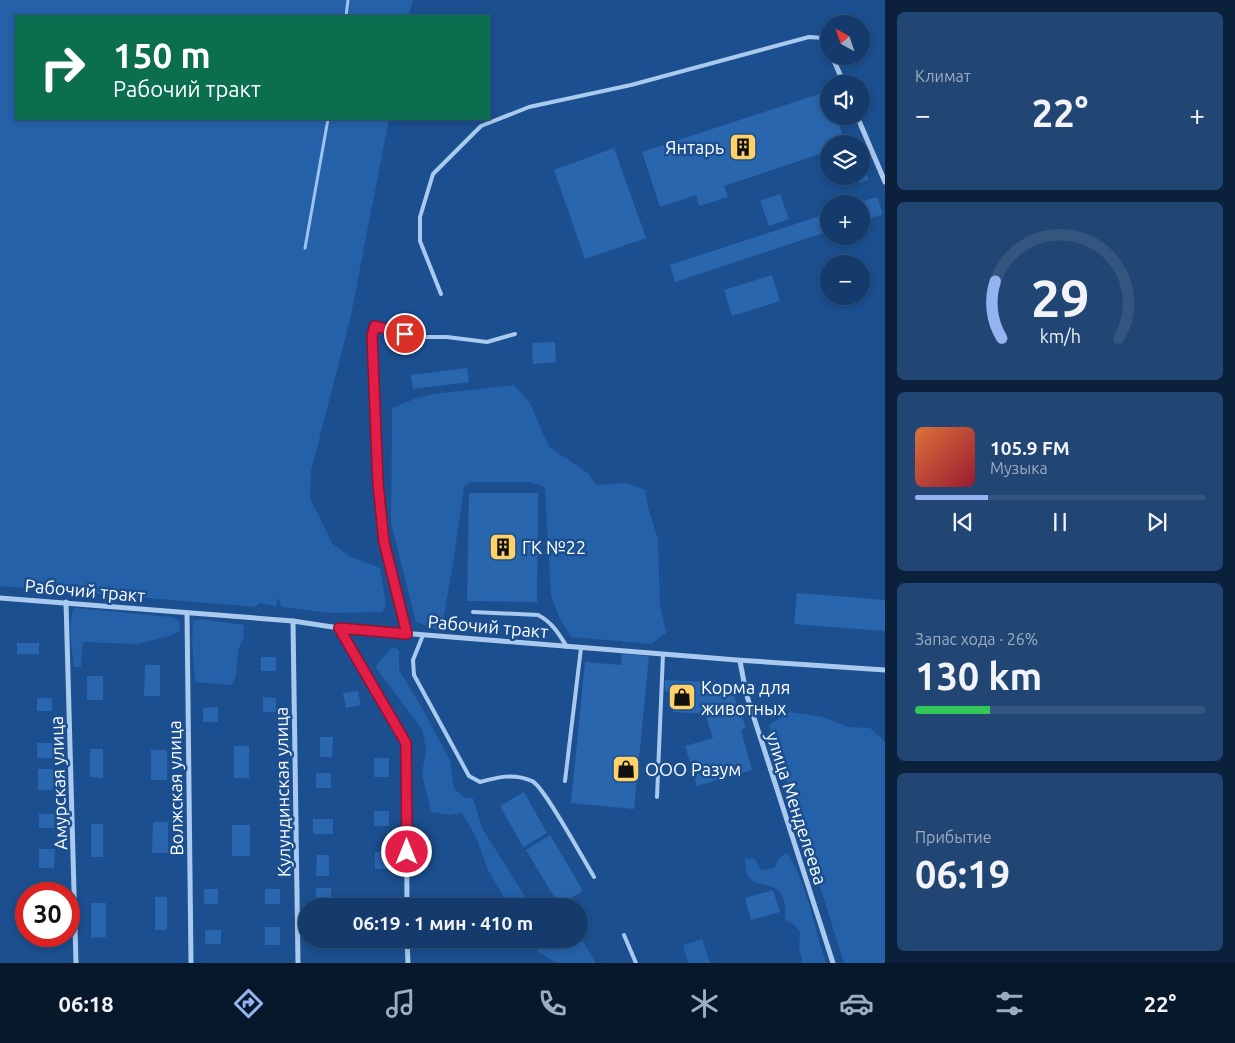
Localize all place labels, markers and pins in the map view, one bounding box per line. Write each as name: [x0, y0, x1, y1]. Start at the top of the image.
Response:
building icon: Янтарь: [728, 132, 758, 162]
place label: Янтарь: [665, 137, 724, 157]
pin: [384, 313, 426, 355]
building icon: ГК №22: [488, 532, 518, 562]
place label: ГК №22: [522, 537, 586, 557]
place label: Корма для животных: [701, 677, 790, 718]
shop icon: Корма для животных: [667, 682, 697, 712]
shop icon: ООО Разум: [611, 754, 641, 784]
place label: ООО Разум: [645, 759, 741, 779]

